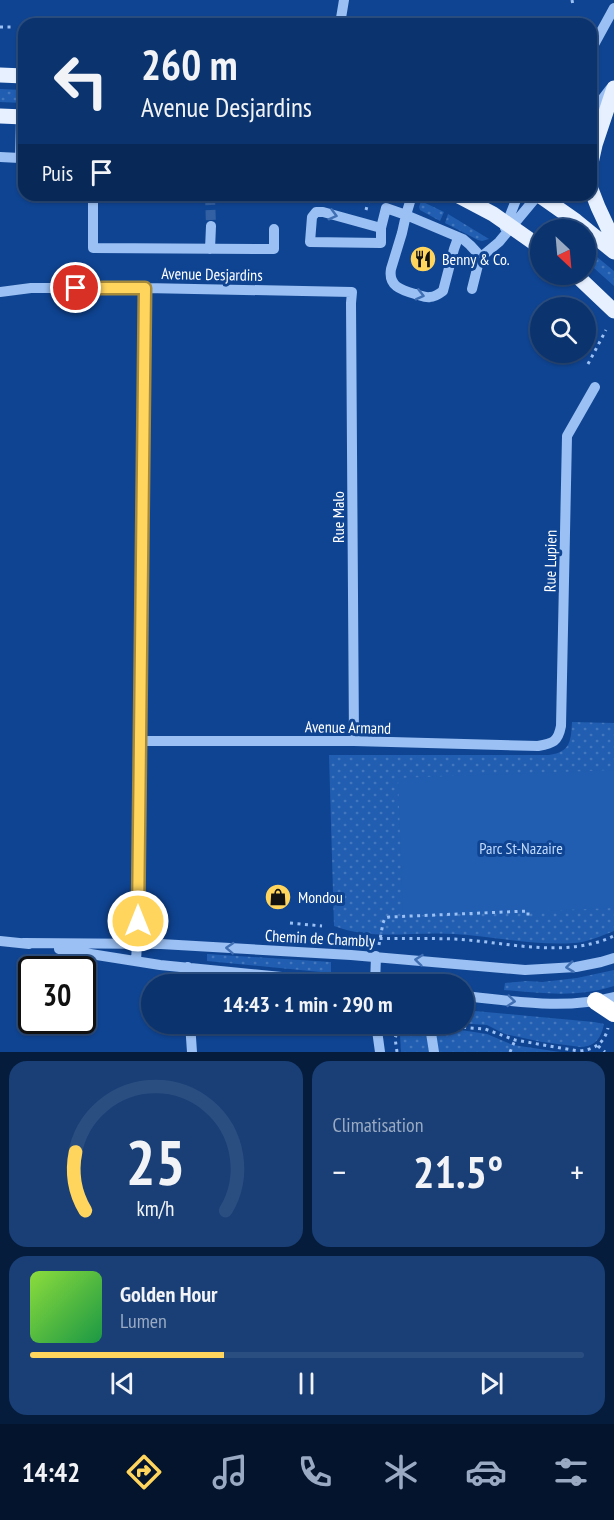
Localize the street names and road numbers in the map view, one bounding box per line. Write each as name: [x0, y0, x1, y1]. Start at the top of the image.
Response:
street label: Avenue Desjardins: [161, 263, 263, 285]
street label: Rue Malo: [328, 491, 348, 543]
street label: Rue Lupien: [539, 530, 561, 592]
street label: Avenue Armand: [305, 716, 391, 738]
street label: Chemin de Chambly: [265, 925, 375, 951]

